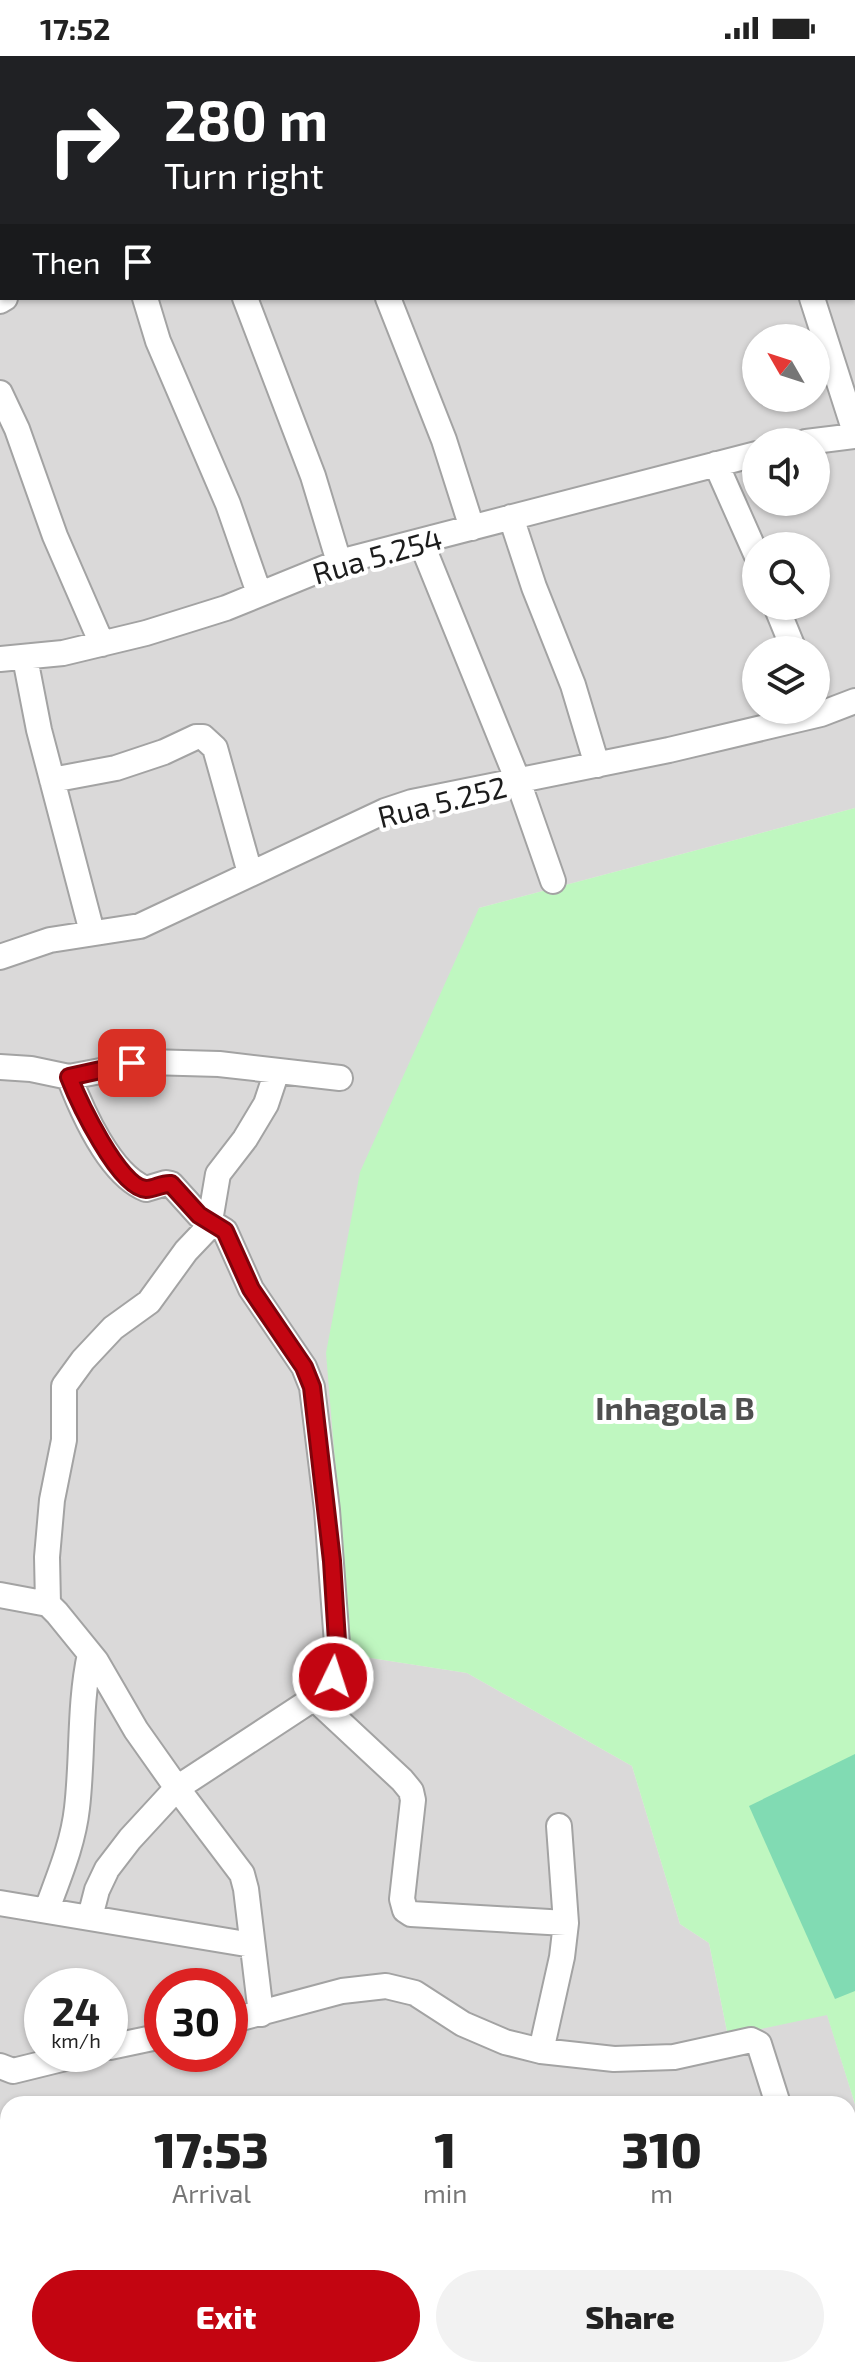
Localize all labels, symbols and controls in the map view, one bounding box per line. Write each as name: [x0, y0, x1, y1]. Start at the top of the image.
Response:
text: 17:52: [40, 10, 111, 46]
text: 280 m: [164, 85, 328, 152]
icon: right: [32, 88, 136, 192]
text: Turn right: [164, 153, 324, 196]
icon: arrive: [116, 240, 160, 284]
text: Then: [32, 244, 100, 280]
north arrow: [742, 324, 830, 412]
map controls: [742, 324, 830, 724]
button: sound: [742, 428, 830, 516]
street label: Rua 5.254: [308, 519, 446, 591]
button: search: [742, 532, 830, 620]
button: layers: [742, 636, 830, 724]
street label: Rua 5.252: [374, 768, 510, 834]
pin: [98, 1029, 166, 1097]
icon: arrive: [110, 1041, 154, 1085]
district label: Inhagola B: [595, 1388, 755, 1426]
position arrow: [291, 1635, 375, 1719]
speed limit sign: 30: [144, 1968, 248, 2072]
text: 24: [52, 1986, 100, 2034]
text: km/h: [51, 2028, 101, 2052]
text: 17:53: [154, 2120, 269, 2178]
text: 1: [434, 2120, 456, 2178]
text: 310: [622, 2120, 702, 2178]
text: Arrival: [172, 2177, 251, 2208]
text: min: [423, 2177, 467, 2208]
text: m: [650, 2177, 673, 2208]
button: Exit: [32, 2270, 420, 2362]
button: Share: [436, 2270, 824, 2362]

